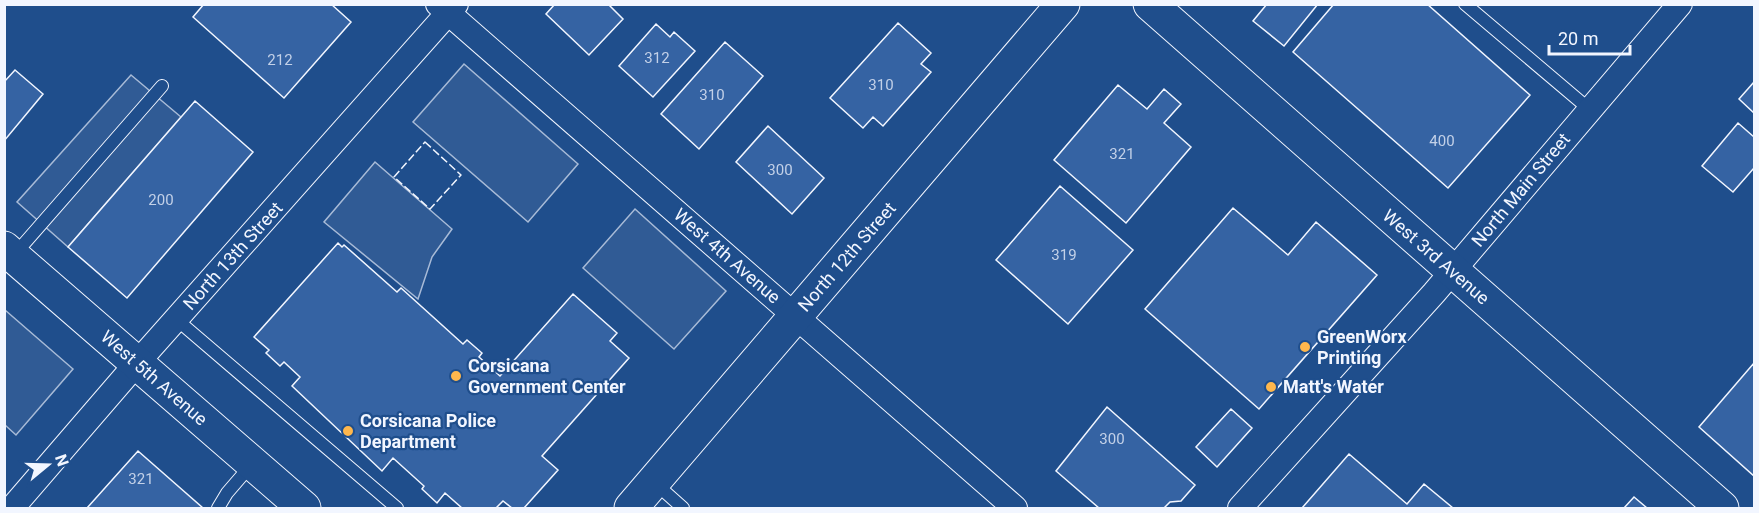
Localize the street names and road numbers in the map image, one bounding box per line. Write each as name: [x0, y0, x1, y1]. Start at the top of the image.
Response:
street label: North Main Street: [1467, 129, 1574, 251]
street label: North 13th Street: [179, 197, 287, 314]
street label: North 12th Street: [793, 198, 900, 316]
street label: West 4th Avenue: [670, 204, 785, 308]
street label: West 3rd Avenue: [1379, 205, 1494, 309]
street label: West 5th Avenue: [97, 326, 212, 430]

